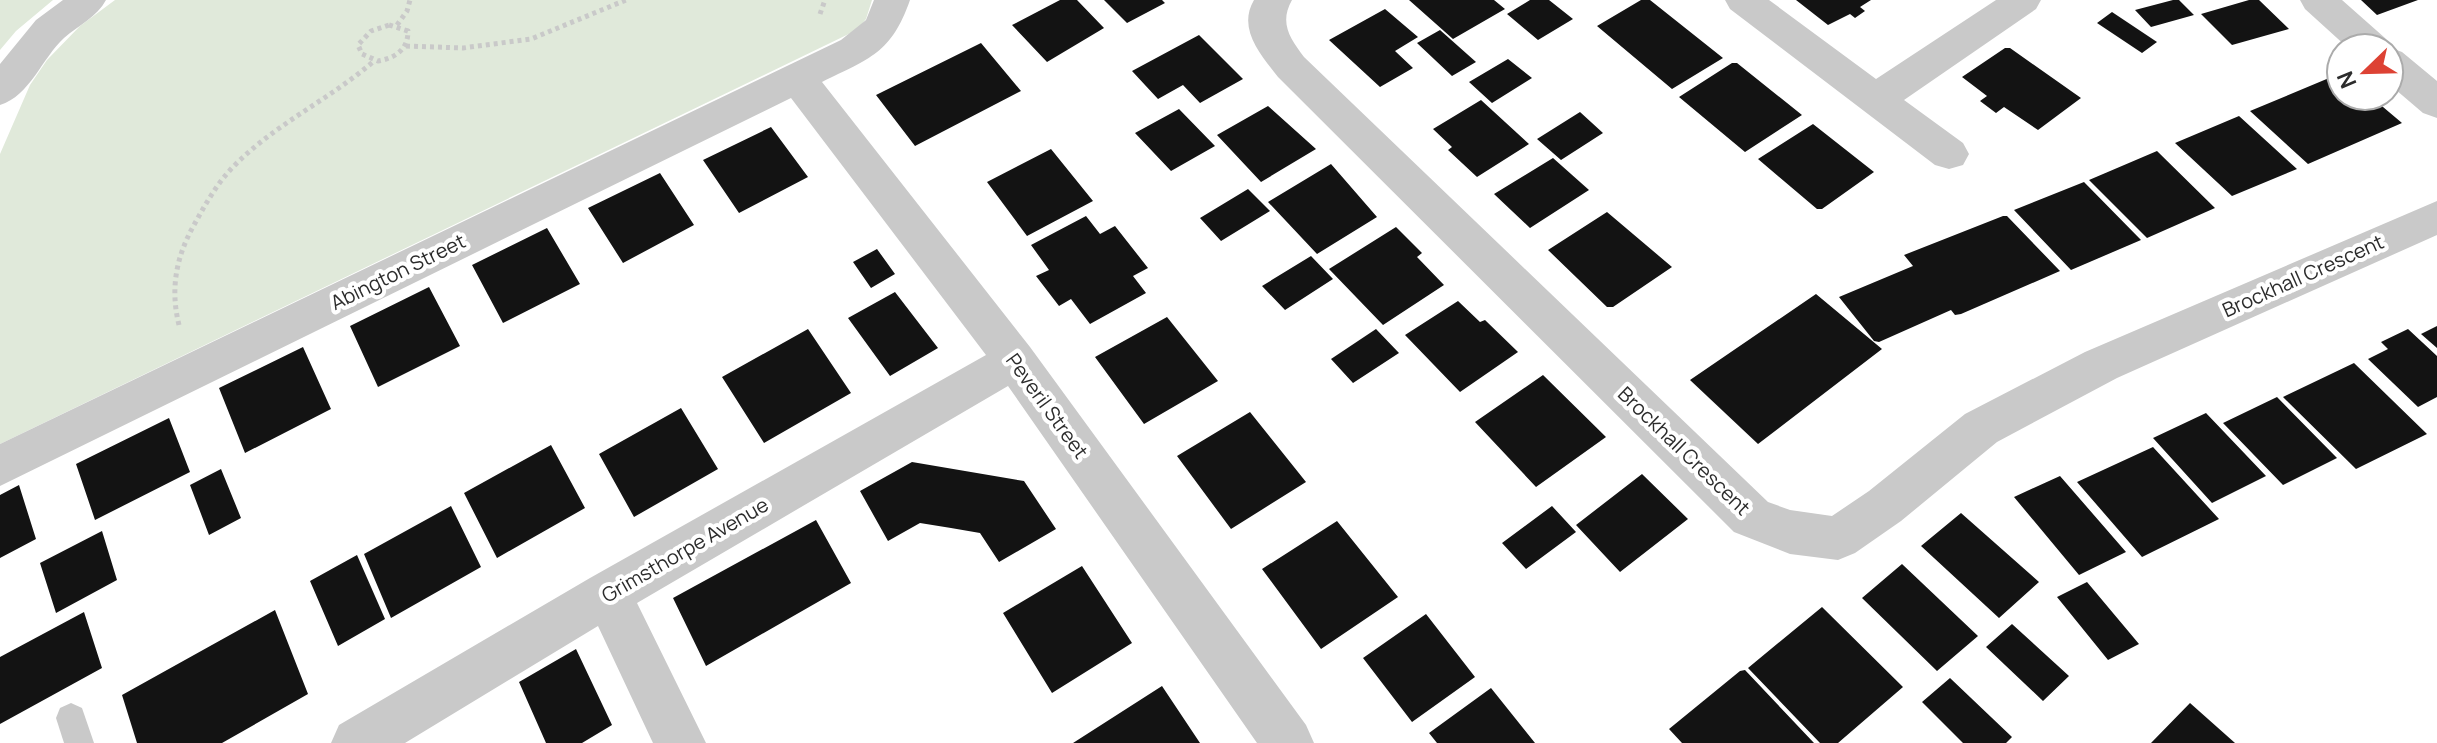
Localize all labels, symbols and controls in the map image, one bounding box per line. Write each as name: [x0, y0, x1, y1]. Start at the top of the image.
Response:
north arrow: [2325, 32, 2405, 112]
text: N: [2330, 67, 2363, 93]
street label: Abington Street: [326, 227, 470, 316]
street label: Brockhall Crescent: [2218, 228, 2388, 323]
street label: Peveril Street: [1000, 348, 1095, 464]
street label: Brockhall Crescent: [1612, 380, 1756, 521]
street label: Grimsthorpe Avenue: [596, 491, 773, 608]

